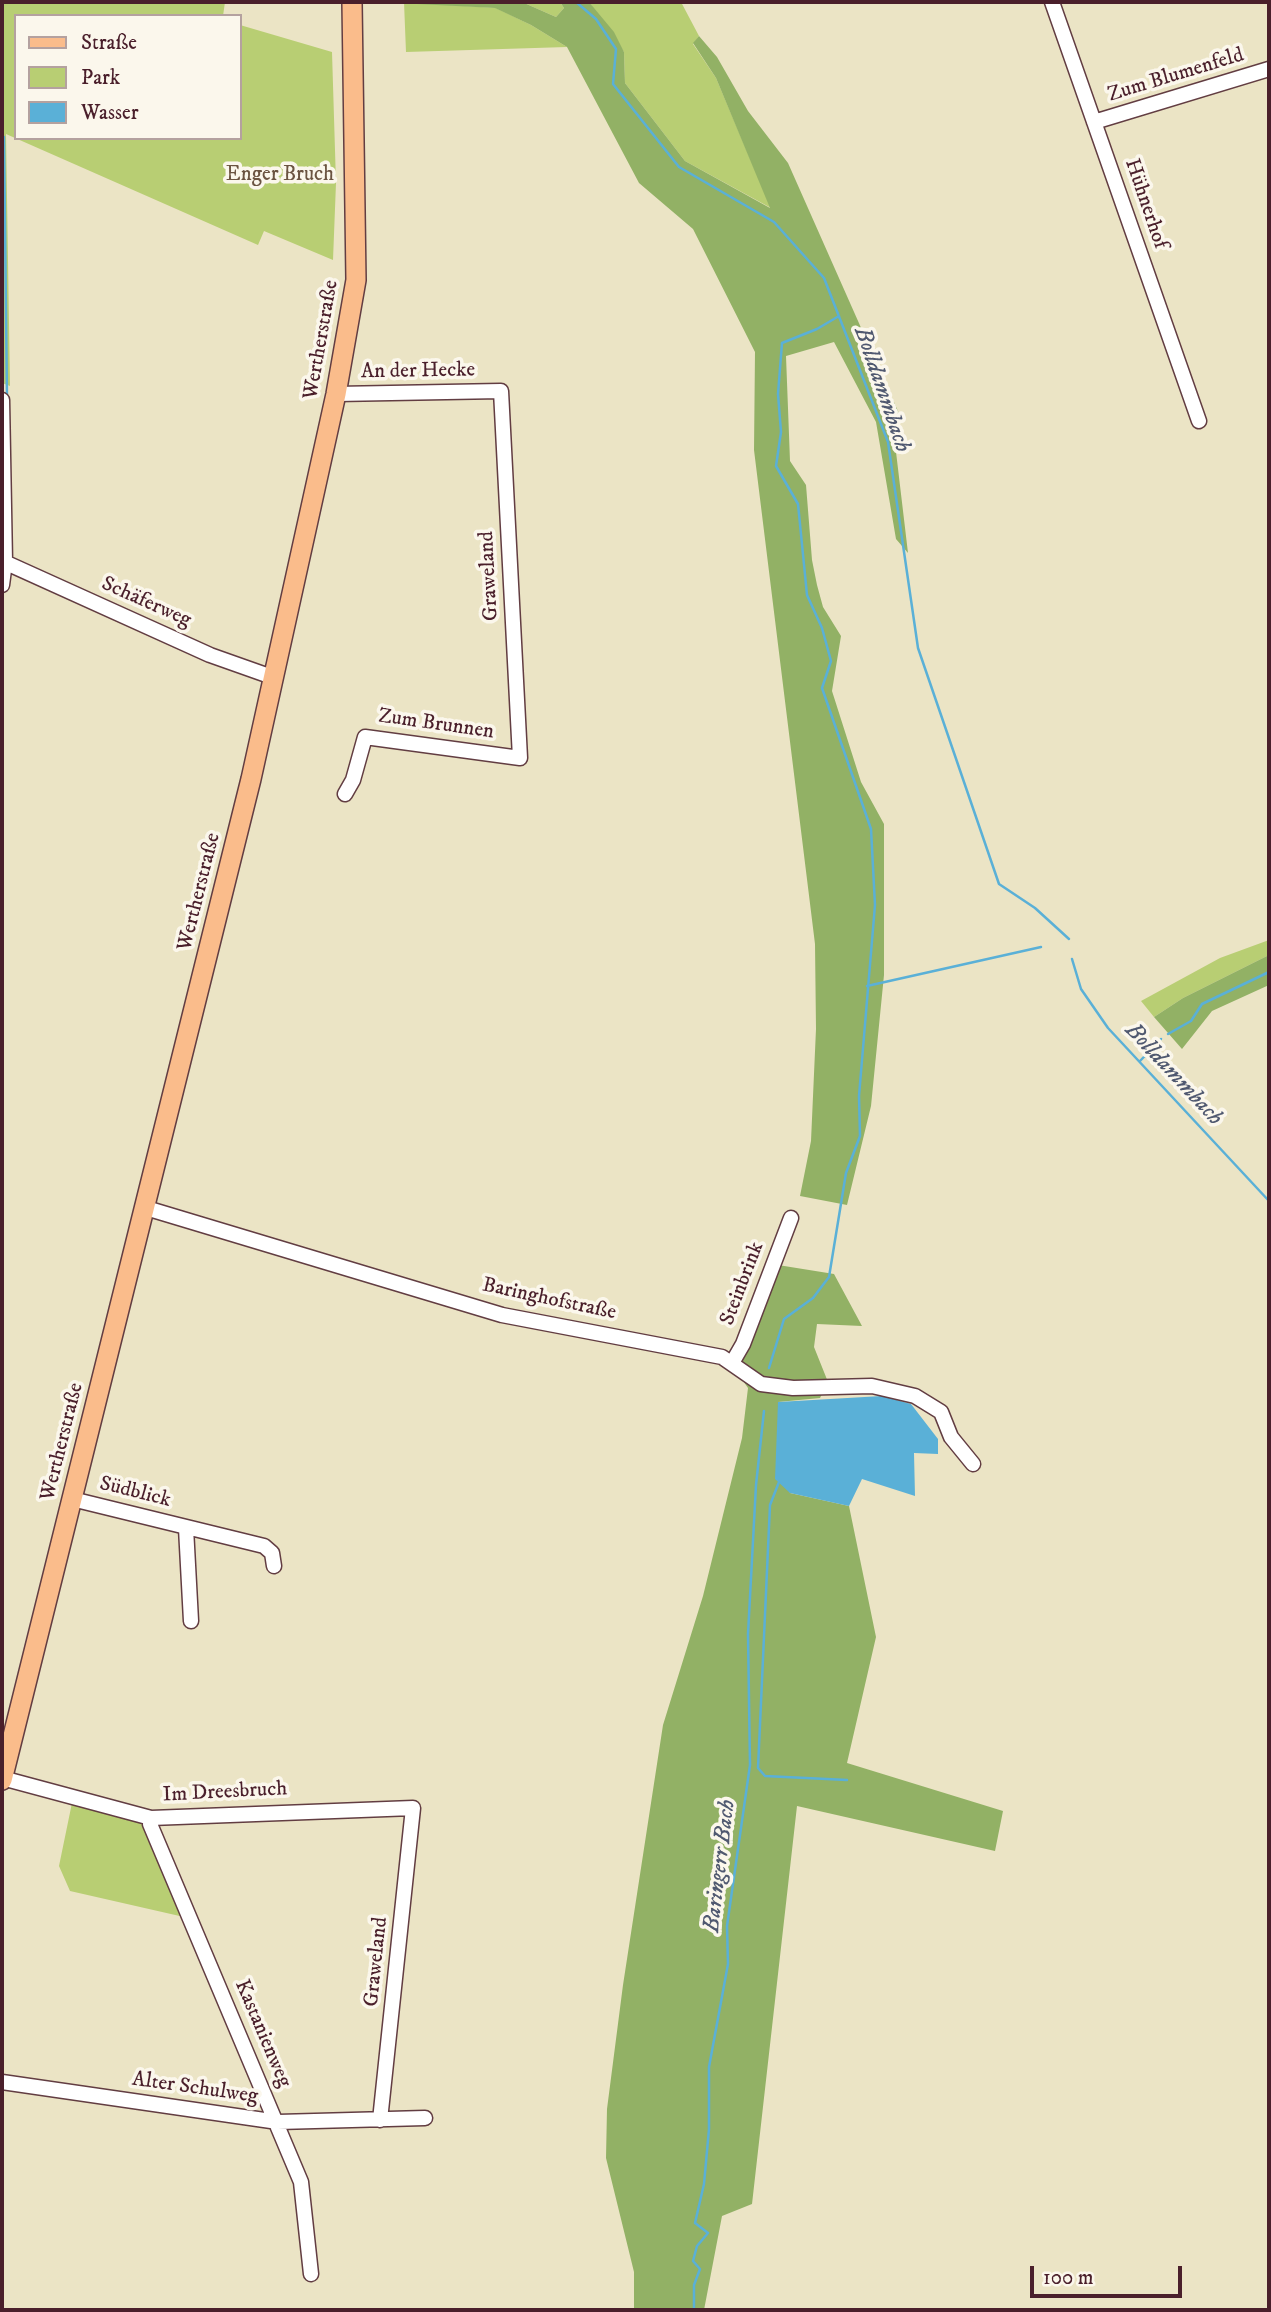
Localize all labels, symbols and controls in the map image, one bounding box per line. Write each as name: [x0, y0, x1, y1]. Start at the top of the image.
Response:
legend: [14, 14, 242, 140]
text: Straße: [81, 30, 137, 56]
street label: Zum Blumenfeld: [1105, 43, 1247, 109]
text: Park: [81, 65, 120, 91]
text: Wasser: [81, 100, 138, 126]
street label: Hühnerhof: [1118, 156, 1172, 252]
park label: Enger Bruch: [226, 163, 334, 189]
street label: Wertherstraße: [299, 278, 345, 402]
water label: Bolldammbach: [847, 324, 915, 456]
street label: An der Hecke: [361, 358, 475, 386]
street label: Graweland: [475, 530, 505, 622]
street label: Schäferweg: [97, 572, 195, 634]
street label: Zum Brunnen: [377, 704, 495, 746]
street label: Wertherstraße: [173, 830, 227, 954]
water label: Bolldammbach: [1118, 1018, 1228, 1132]
street label: Steinbrink: [716, 1239, 770, 1329]
street label: Baringhofstraße: [480, 1274, 618, 1326]
street label: Wertherstraße: [36, 1380, 90, 1504]
street label: Südblick: [97, 1472, 173, 1514]
street label: Im Dreesbruch: [162, 1777, 288, 1809]
water label: Baringerr Bach: [699, 1798, 743, 1934]
street label: Graweland: [360, 1916, 394, 2008]
street label: Kastanienweg: [228, 1976, 296, 2092]
street label: Alter Schulweg: [130, 2068, 260, 2110]
scale bar: [1033, 2252, 1185, 2296]
text: 100 m: [1043, 2265, 1094, 2291]

